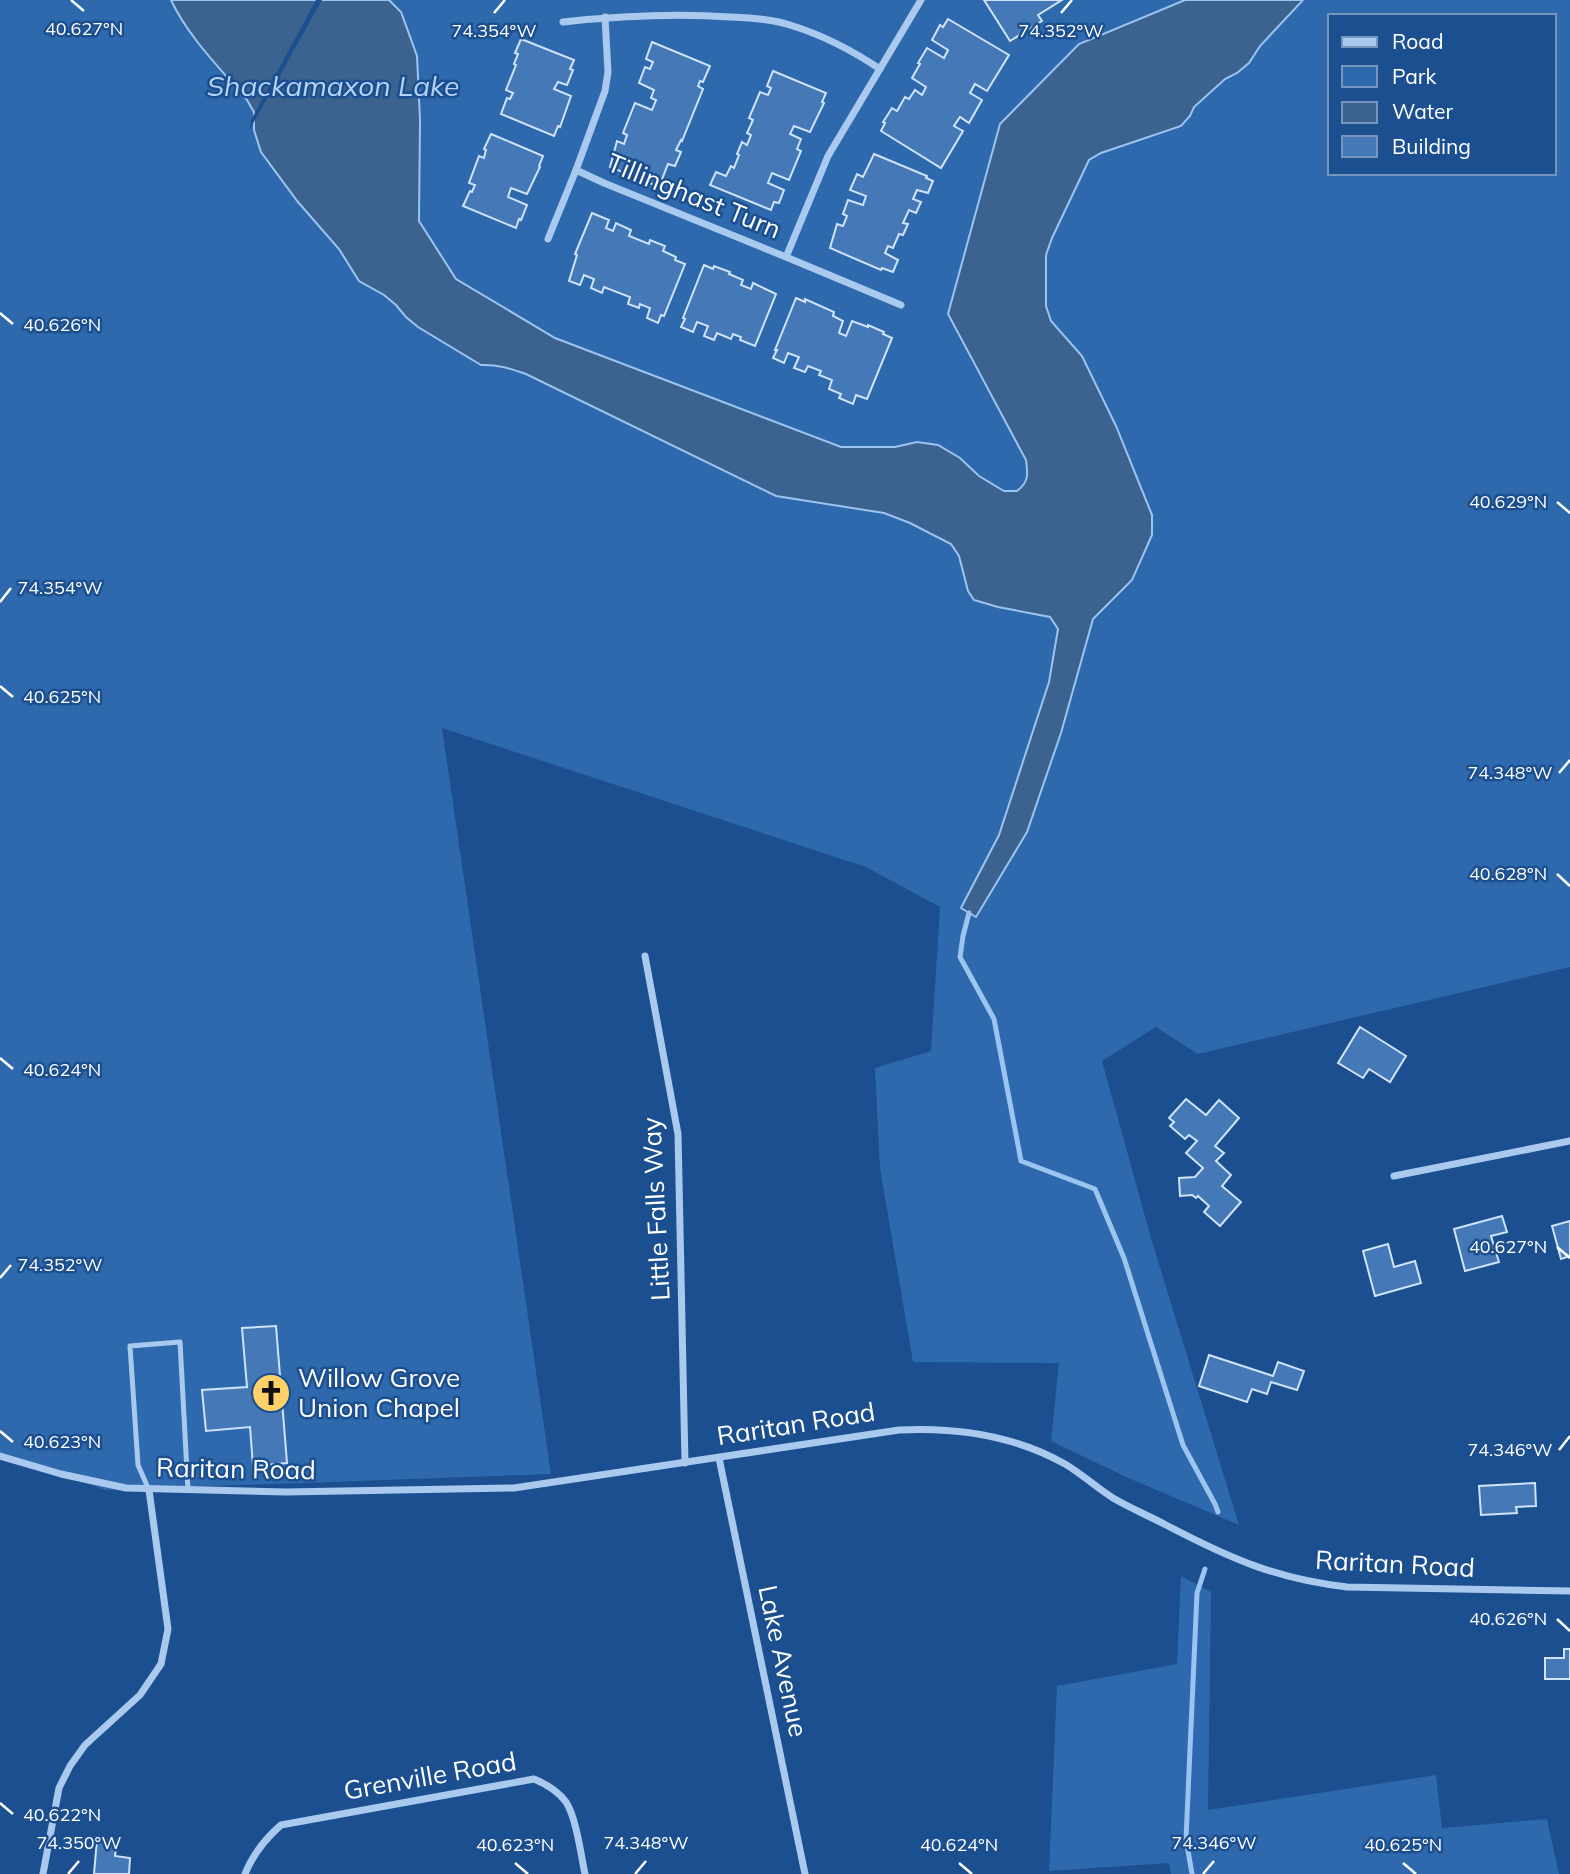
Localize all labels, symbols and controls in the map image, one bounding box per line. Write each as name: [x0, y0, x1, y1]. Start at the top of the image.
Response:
legend: [1328, 14, 1556, 175]
text: 40.627°N: [45, 17, 123, 40]
text: 74.354°W: [451, 19, 537, 42]
text: 74.352°W: [1018, 19, 1104, 42]
text: Road: [1392, 28, 1443, 54]
text: Park: [1392, 63, 1436, 89]
water label: Shackamaxon Lake: [207, 68, 459, 103]
text: Water: [1392, 98, 1453, 124]
text: Building: [1392, 133, 1471, 159]
street label: Tillinghast Turn: [603, 146, 786, 245]
text: 40.626°N: [23, 313, 101, 336]
text: 40.629°N: [1469, 490, 1547, 513]
text: 74.354°W: [17, 576, 103, 599]
text: 40.625°N: [23, 685, 101, 708]
text: 74.348°W: [1467, 761, 1553, 784]
text: 40.628°N: [1469, 862, 1547, 885]
text: 40.624°N: [23, 1058, 101, 1081]
street label: Little Falls Way: [634, 1116, 677, 1302]
text: 40.627°N: [1469, 1235, 1547, 1258]
text: 74.352°W: [17, 1253, 103, 1276]
place label: Willow Grove Union Chapel: [298, 1361, 460, 1424]
church icon: Willow Grove Union Chapel: [250, 1372, 292, 1414]
street label: Raritan Road: [715, 1395, 877, 1452]
text: 40.623°N: [23, 1430, 101, 1453]
text: 74.346°W: [1467, 1438, 1553, 1461]
street label: Raritan Road: [156, 1451, 316, 1486]
street label: Raritan Road: [1314, 1543, 1476, 1584]
street label: Lake Avenue: [751, 1582, 816, 1740]
text: 40.626°N: [1469, 1607, 1547, 1630]
street label: Grenville Road: [341, 1744, 519, 1807]
text: 40.622°N: [23, 1803, 101, 1826]
text: 74.350°W: [36, 1831, 122, 1854]
text: 74.348°W: [603, 1831, 689, 1854]
text: 74.346°W: [1171, 1831, 1257, 1854]
text: 40.623°N: [476, 1833, 554, 1856]
text: 40.624°N: [920, 1833, 998, 1856]
text: 40.625°N: [1364, 1833, 1442, 1856]

